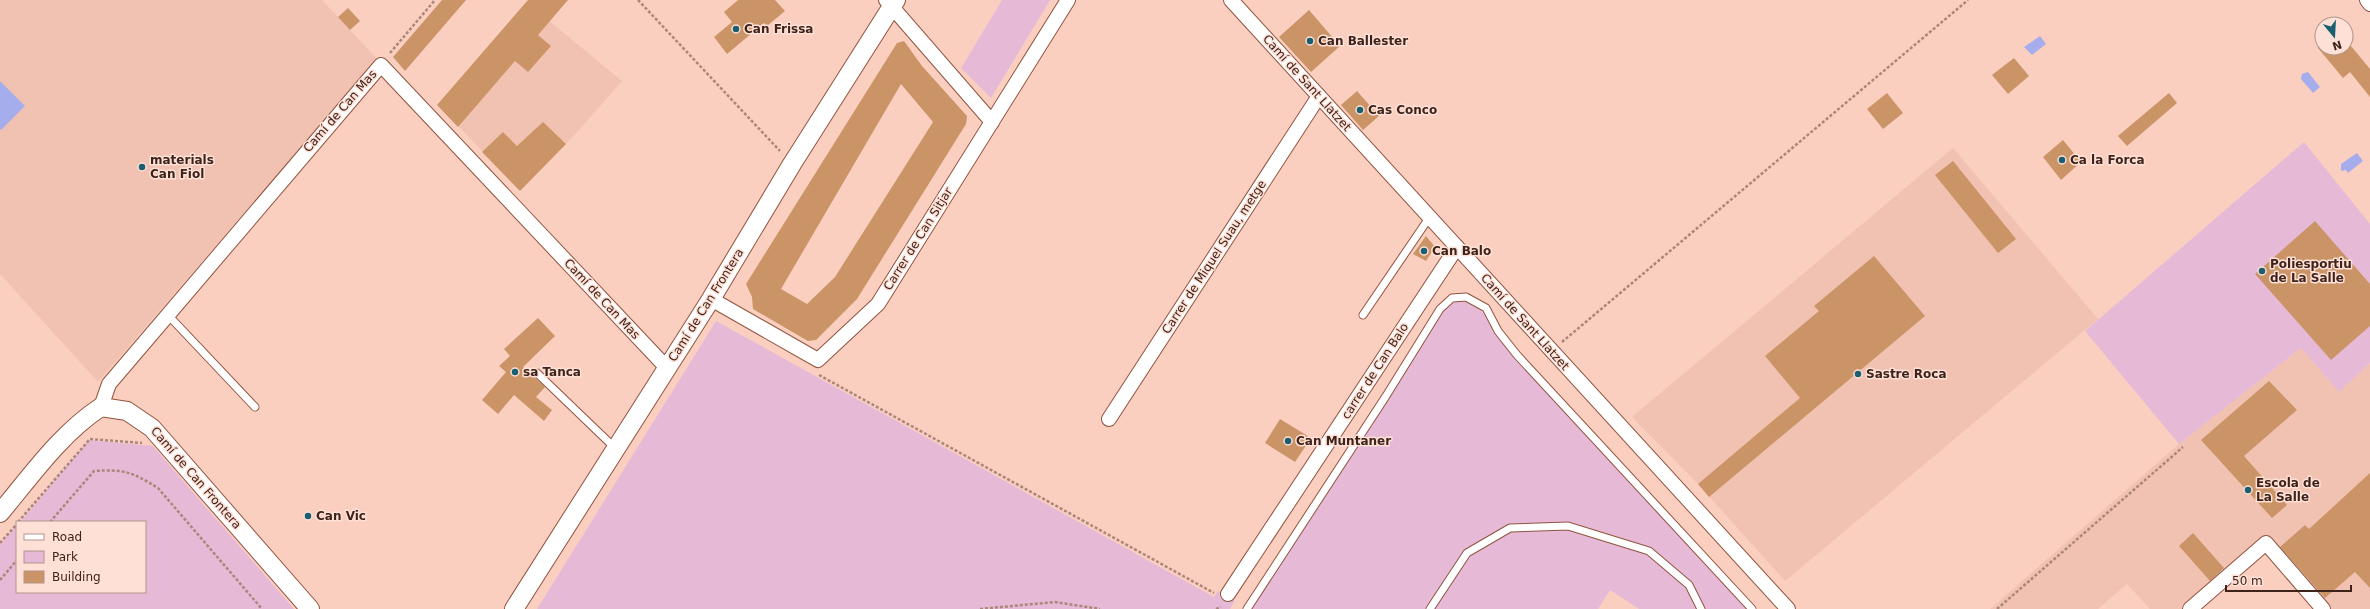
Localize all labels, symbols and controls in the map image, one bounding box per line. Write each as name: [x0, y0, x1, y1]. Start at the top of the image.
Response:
north arrow: [2314, 16, 2354, 56]
place label: Can Frissa: [744, 22, 813, 36]
marker: Can Frissa: [731, 24, 741, 34]
street label: Camí de Sant Llatzet: [1260, 32, 1354, 134]
place label: Can Ballester: [1318, 34, 1408, 48]
marker: Can Ballester: [1305, 36, 1315, 46]
text: N: [2331, 37, 2343, 53]
street label: Camí de Can Mas: [300, 67, 380, 155]
place label: Cas Conco: [1368, 103, 1437, 117]
marker: Cas Conco: [1355, 105, 1365, 115]
place label: materials Can Fiol: [150, 153, 214, 181]
place label: Ca la Forca: [2070, 153, 2145, 167]
marker: Ca la Forca: [2057, 155, 2067, 165]
marker: materials Can Fiol: [137, 162, 147, 172]
street label: Carrer de Miquel Suau, metge: [1159, 178, 1269, 336]
street label: Carrer de Can Sitjar: [881, 185, 955, 293]
place label: Can Balo: [1432, 244, 1491, 258]
street label: Camí de Can Frontera: [665, 246, 747, 364]
marker: Can Balo: [1419, 246, 1429, 256]
street label: Camí de Can Mas: [561, 256, 643, 342]
place label: Poliesportiu de La Salle: [2270, 257, 2352, 285]
marker: Poliesportiu de La Salle: [2257, 266, 2267, 276]
street label: Camí de Sant Llatzet: [1478, 271, 1572, 373]
street label: carrer de Can Balo: [1339, 320, 1411, 422]
place label: sa Tanca: [523, 365, 581, 379]
marker: sa Tanca: [510, 367, 520, 377]
place label: Sastre Roca: [1866, 367, 1947, 381]
marker: Sastre Roca: [1853, 369, 1863, 379]
street label: Camí de Can Frontera: [148, 424, 244, 532]
place label: Can Muntaner: [1296, 434, 1391, 448]
marker: Can Muntaner: [1283, 436, 1293, 446]
place label: Escola de La Salle: [2256, 476, 2320, 504]
marker: Escola de La Salle: [2243, 485, 2253, 495]
place label: Can Vic: [316, 509, 366, 523]
marker: Can Vic: [303, 511, 313, 521]
legend: [16, 521, 146, 593]
text: Road: [52, 530, 82, 544]
text: Park: [52, 550, 78, 564]
scale bar: [2226, 567, 2351, 593]
text: Building: [52, 570, 101, 584]
text: 50 m: [2232, 574, 2263, 588]

